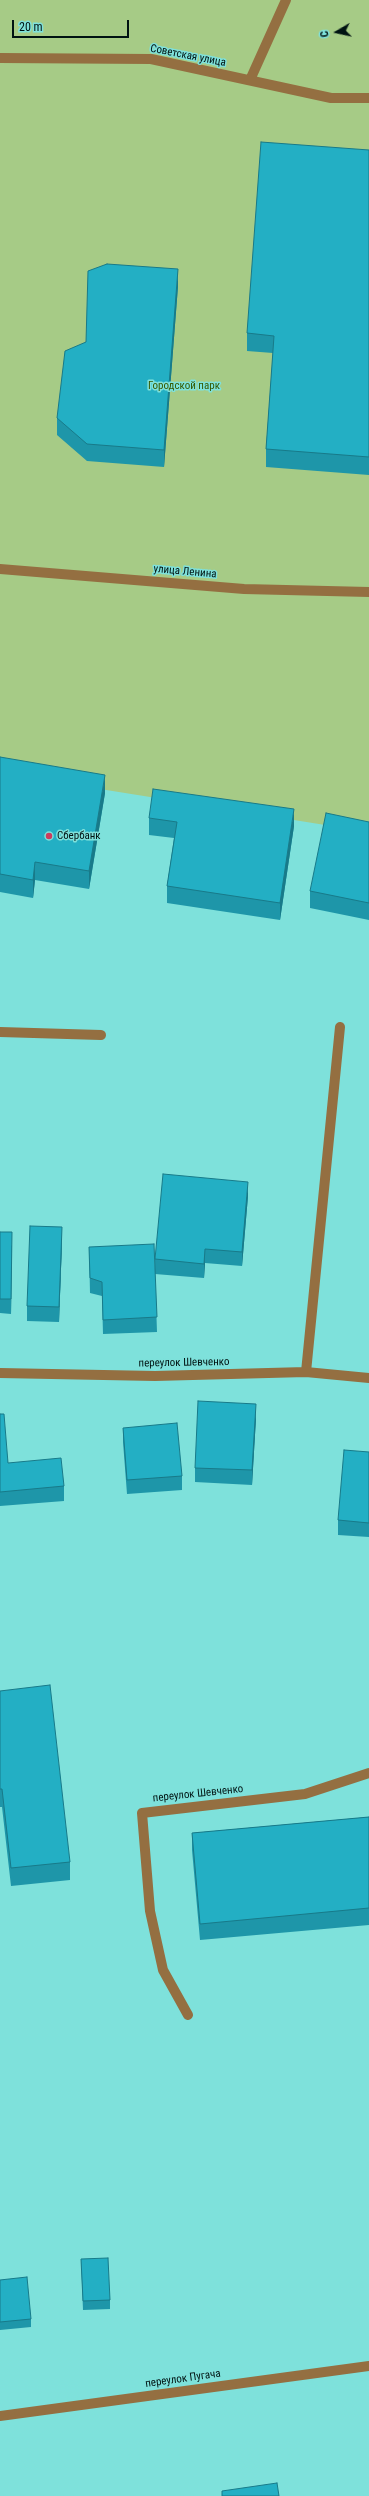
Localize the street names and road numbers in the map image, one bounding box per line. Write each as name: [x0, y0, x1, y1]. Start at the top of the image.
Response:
street label: Советская улица: [149, 42, 227, 70]
street label: улица Ленина: [153, 563, 217, 581]
street label: переулок Шевченко: [138, 1356, 230, 1370]
street label: переулок Шевченко: [152, 1783, 244, 1805]
street label: переулок Пугача: [145, 2367, 221, 2391]

